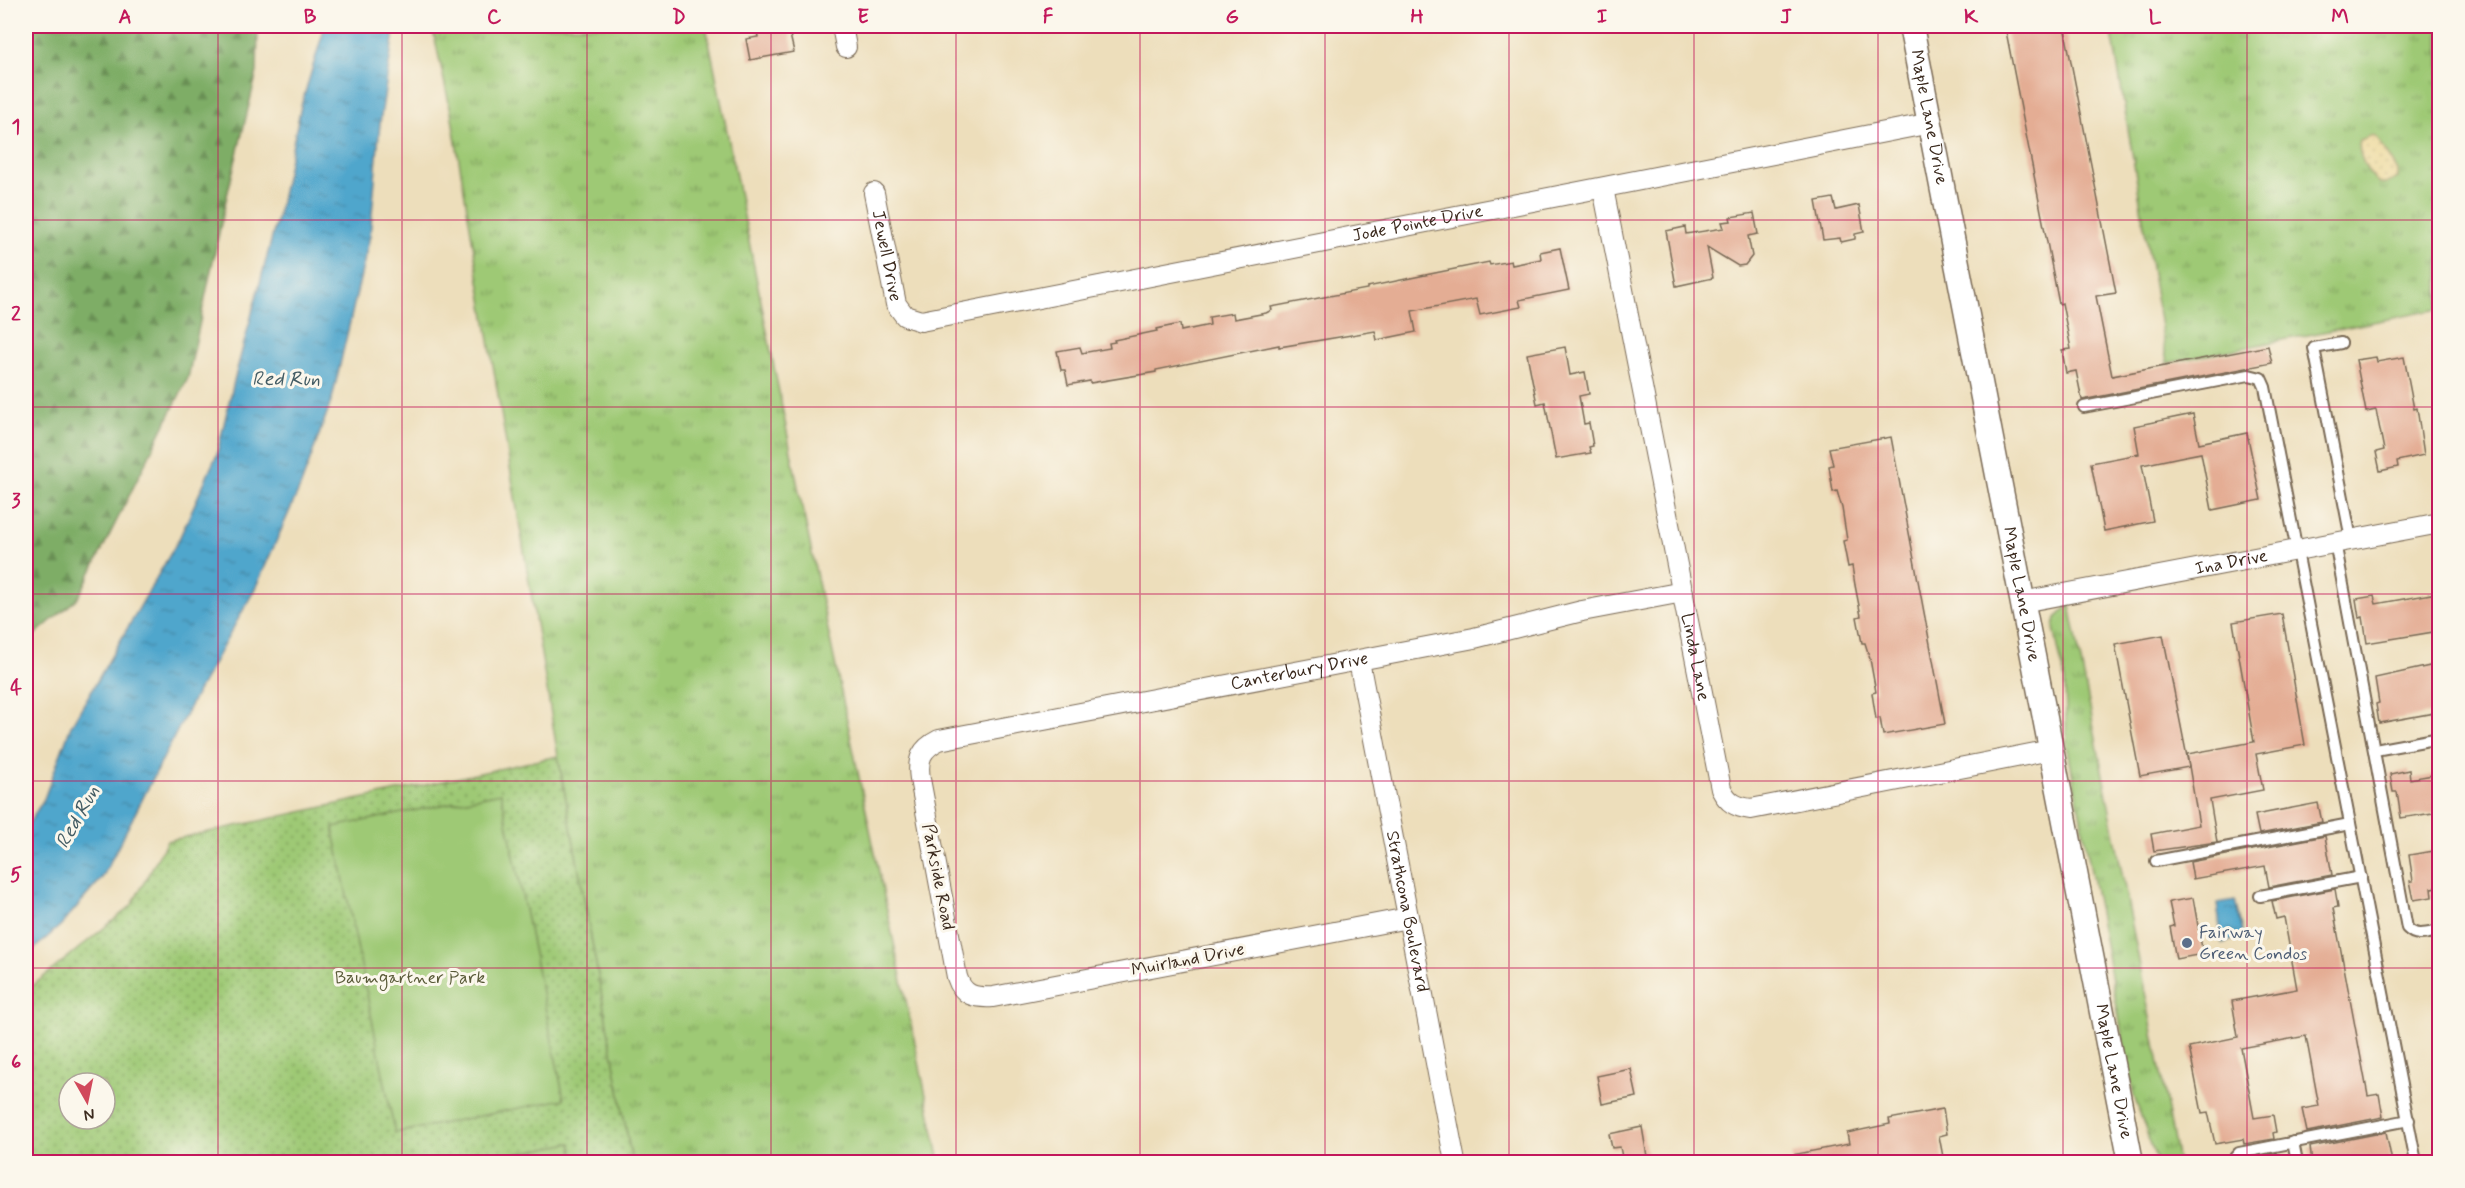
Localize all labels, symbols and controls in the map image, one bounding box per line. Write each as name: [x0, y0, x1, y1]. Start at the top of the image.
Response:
text: A: [118, 4, 132, 31]
text: B: [304, 4, 317, 31]
text: C: [487, 4, 502, 31]
text: D: [672, 4, 686, 31]
text: E: [857, 4, 869, 31]
text: F: [1043, 4, 1054, 31]
text: G: [1225, 4, 1239, 31]
text: H: [1410, 4, 1424, 31]
text: I: [1597, 4, 1607, 31]
text: J: [1780, 4, 1792, 31]
text: K: [1964, 4, 1979, 31]
text: L: [2149, 4, 2162, 31]
text: M: [2331, 4, 2349, 31]
street label: Maple Lane Drive: [1904, 48, 1953, 187]
text: 1: [12, 114, 20, 141]
street label: Jode Pointe Drive: [1350, 199, 1485, 248]
street label: Jewell Drive: [866, 208, 907, 304]
text: 2: [11, 301, 21, 328]
water label: Red Run: [252, 366, 320, 393]
text: 3: [11, 488, 21, 515]
street label: Maple Lane Drive: [1996, 525, 2046, 664]
street label: Ina Drive: [2193, 544, 2270, 581]
street label: Linda Lane: [1675, 611, 1715, 703]
street label: Canterbury Drive: [1229, 646, 1370, 696]
text: 4: [10, 675, 22, 702]
water label: Red Run: [50, 781, 106, 853]
street label: Parkside Road: [916, 822, 960, 932]
street label: Strathcona Boulevard: [1380, 829, 1434, 994]
text: 5: [10, 862, 22, 889]
place label: Fairway Green Condos: [2199, 921, 2307, 966]
marker: Fairway Green Condos: [2180, 936, 2194, 950]
street label: Muirland Drive: [1129, 937, 1247, 983]
park label: Baumgartner Park: [335, 966, 485, 991]
street label: Maple Lane Drive: [2089, 1002, 2138, 1141]
text: 6: [11, 1049, 21, 1076]
north arrow: [57, 1071, 117, 1131]
text: N: [82, 1103, 96, 1126]

